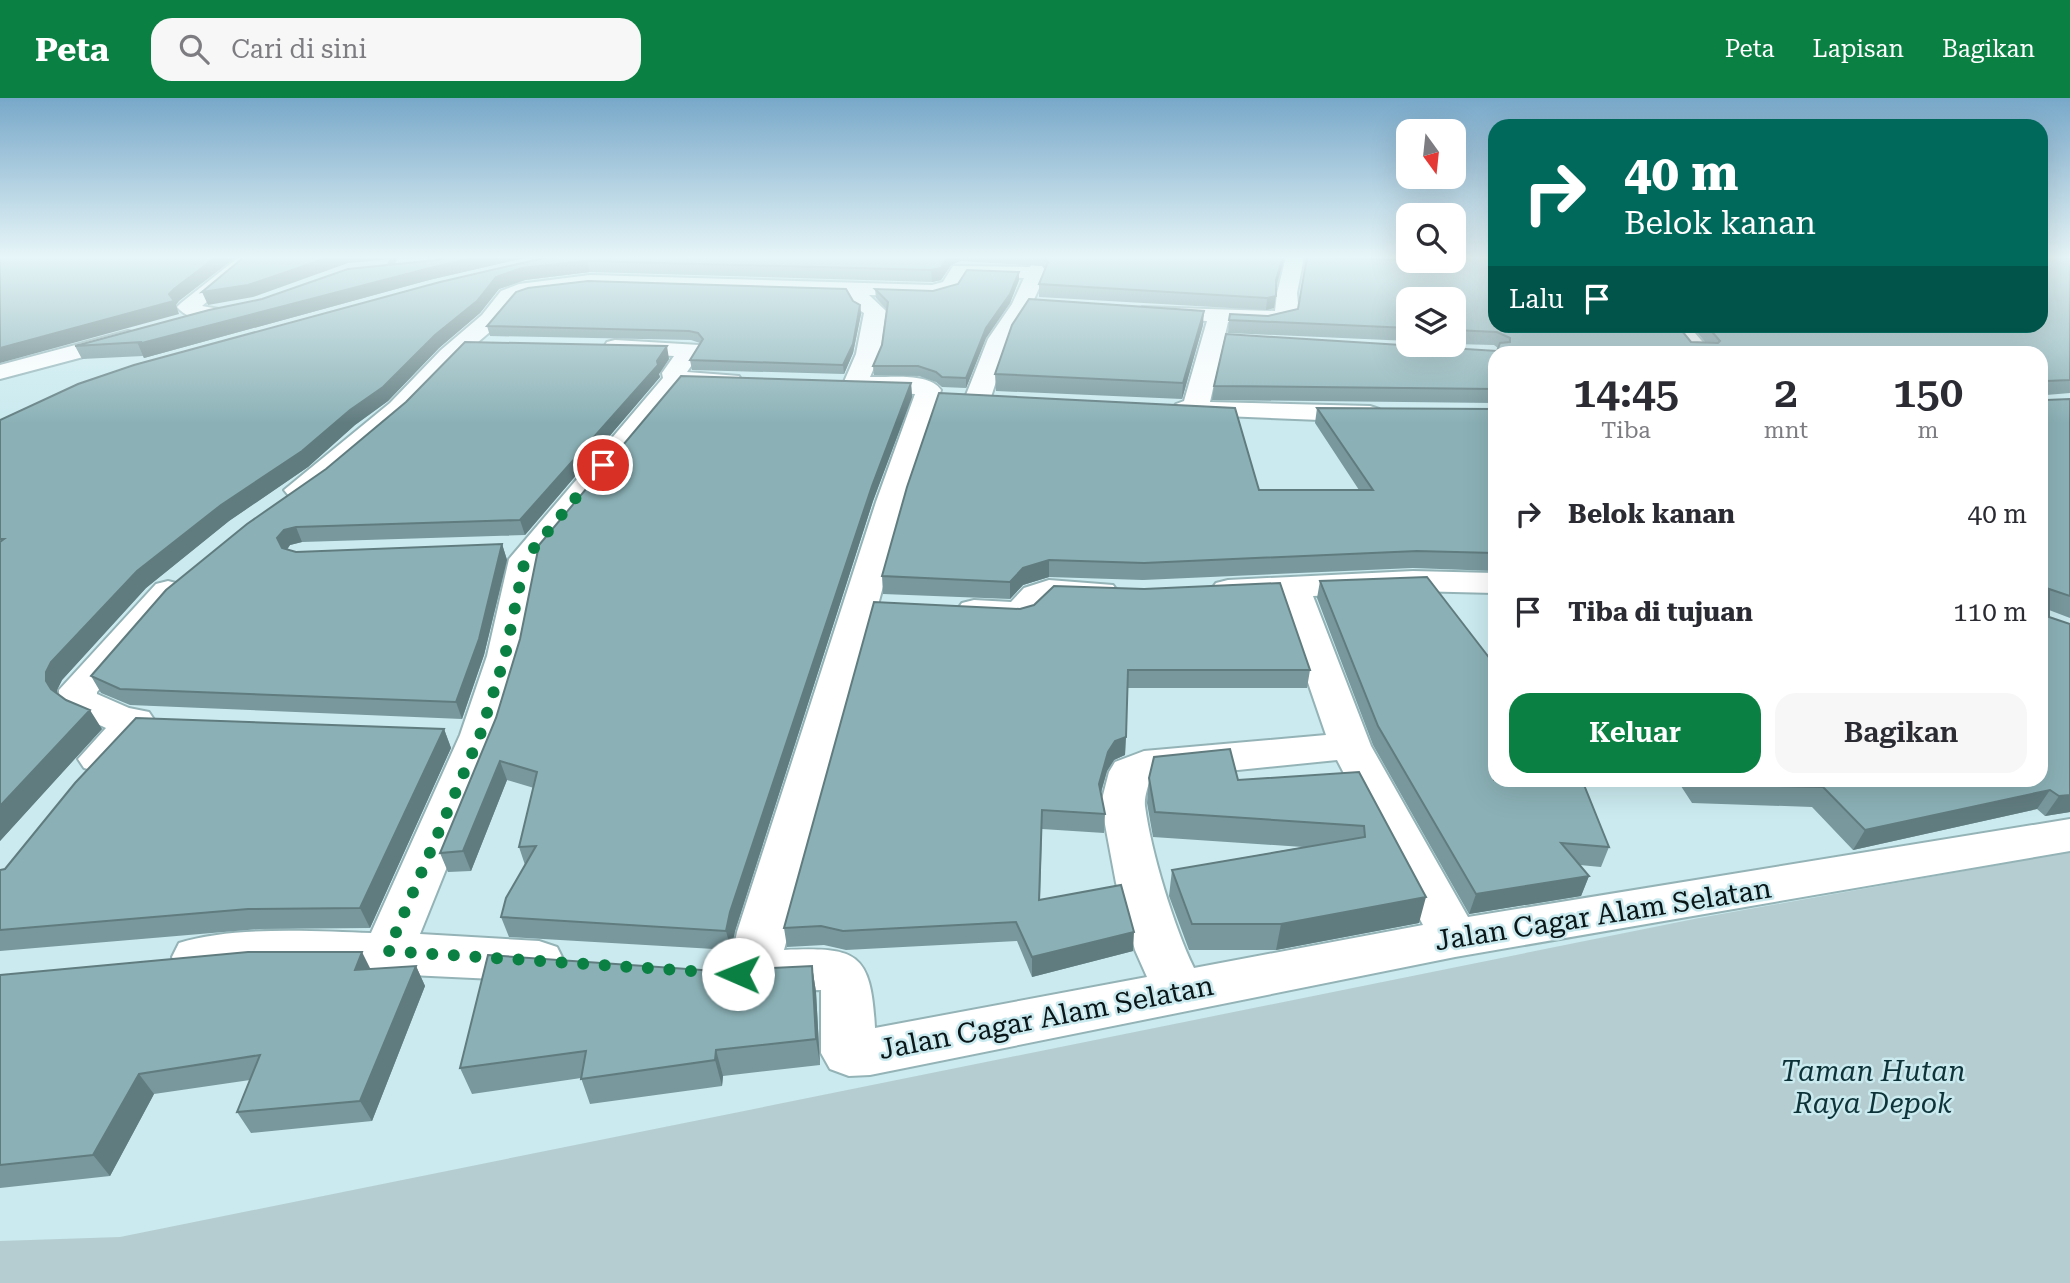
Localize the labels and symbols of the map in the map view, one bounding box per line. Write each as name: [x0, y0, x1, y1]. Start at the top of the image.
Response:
north arrow: [1396, 119, 1466, 189]
pin: [573, 435, 633, 495]
street label: Jalan Cagar Alam Selatan: [1432, 872, 1774, 957]
position arrow: [701, 937, 775, 1011]
street label: Jalan Cagar Alam Selatan: [876, 969, 1216, 1066]
park label: Taman Hutan Raya Depok: [1780, 1055, 1966, 1120]

